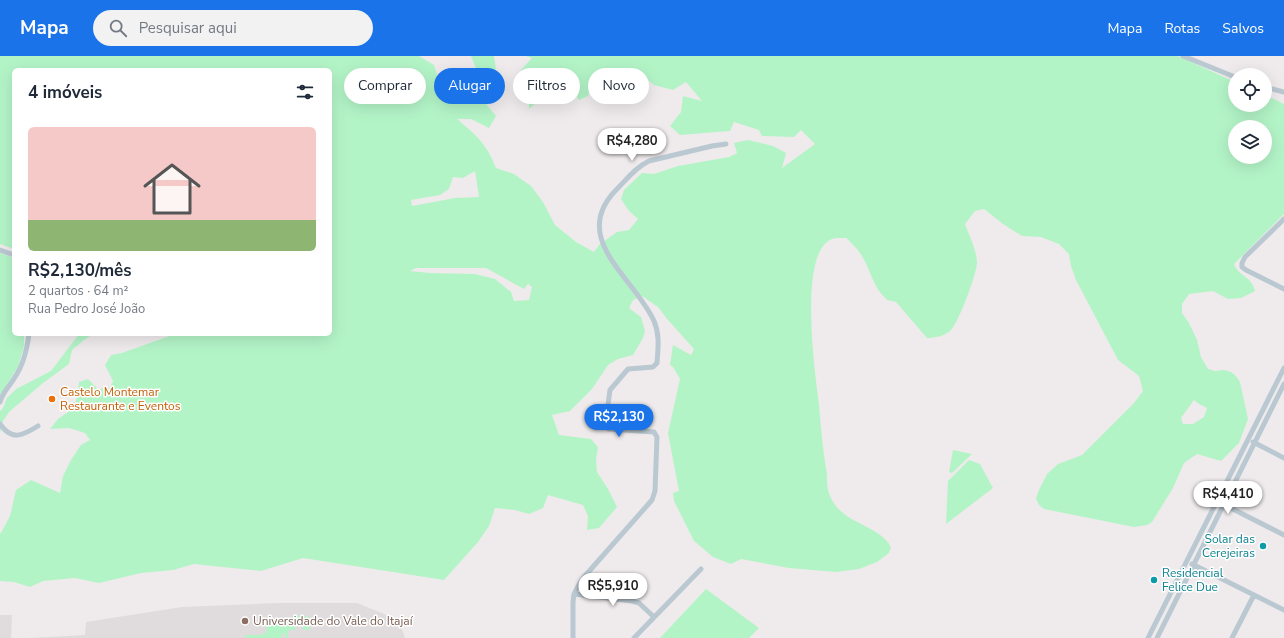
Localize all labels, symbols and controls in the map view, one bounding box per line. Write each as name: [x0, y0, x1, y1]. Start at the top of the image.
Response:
search box: [93, 10, 373, 46]
text: Mapa: [20, 15, 69, 41]
icon: search: [107, 17, 129, 39]
text: Pesquisar aqui: [139, 18, 237, 38]
text: Mapa: [1107, 19, 1142, 38]
text: Rotas: [1164, 19, 1200, 38]
text: Salvos: [1222, 19, 1264, 38]
chip: Comprar: [344, 68, 426, 104]
chip: Alugar: [434, 68, 505, 104]
chip: Filtros: [513, 68, 580, 104]
chip: Novo: [588, 68, 649, 104]
map controls: [1228, 68, 1272, 164]
button: locate: [1228, 68, 1272, 112]
text: 4 imóveis: [28, 81, 102, 104]
icon: filters: [294, 81, 316, 103]
button: layers: [1228, 120, 1272, 164]
pin: R$4,280: [595, 128, 669, 162]
text: R$4,280: [606, 132, 658, 150]
icon: home: [136, 153, 208, 225]
text: R$2,130/mês: [28, 259, 132, 282]
text: 2 quartos · 64 m²: [28, 282, 129, 300]
text: Rua Pedro José João: [28, 300, 145, 318]
place label: Castelo Montemar Restaurante e Eventos: [60, 384, 181, 414]
marker: Castelo Montemar Restaurante e Eventos: [47, 394, 57, 404]
pin: R$2,130: [582, 404, 656, 438]
text: R$2,130: [593, 408, 645, 426]
pin: R$4,410: [1191, 481, 1265, 515]
text: R$4,410: [1202, 485, 1254, 503]
place label: Solar das Cerejeiras: [1202, 531, 1255, 561]
marker: Solar das Cerejeiras: [1258, 541, 1268, 551]
place label: Residencial Felice Due: [1162, 565, 1224, 595]
pin: R$5,910: [576, 573, 650, 607]
marker: Residencial Felice Due: [1149, 575, 1159, 585]
text: R$5,910: [587, 577, 639, 595]
place label: Universidade do Vale do Itajaí: [253, 613, 414, 629]
marker: Universidade do Vale do Itajaí: [240, 616, 250, 626]

